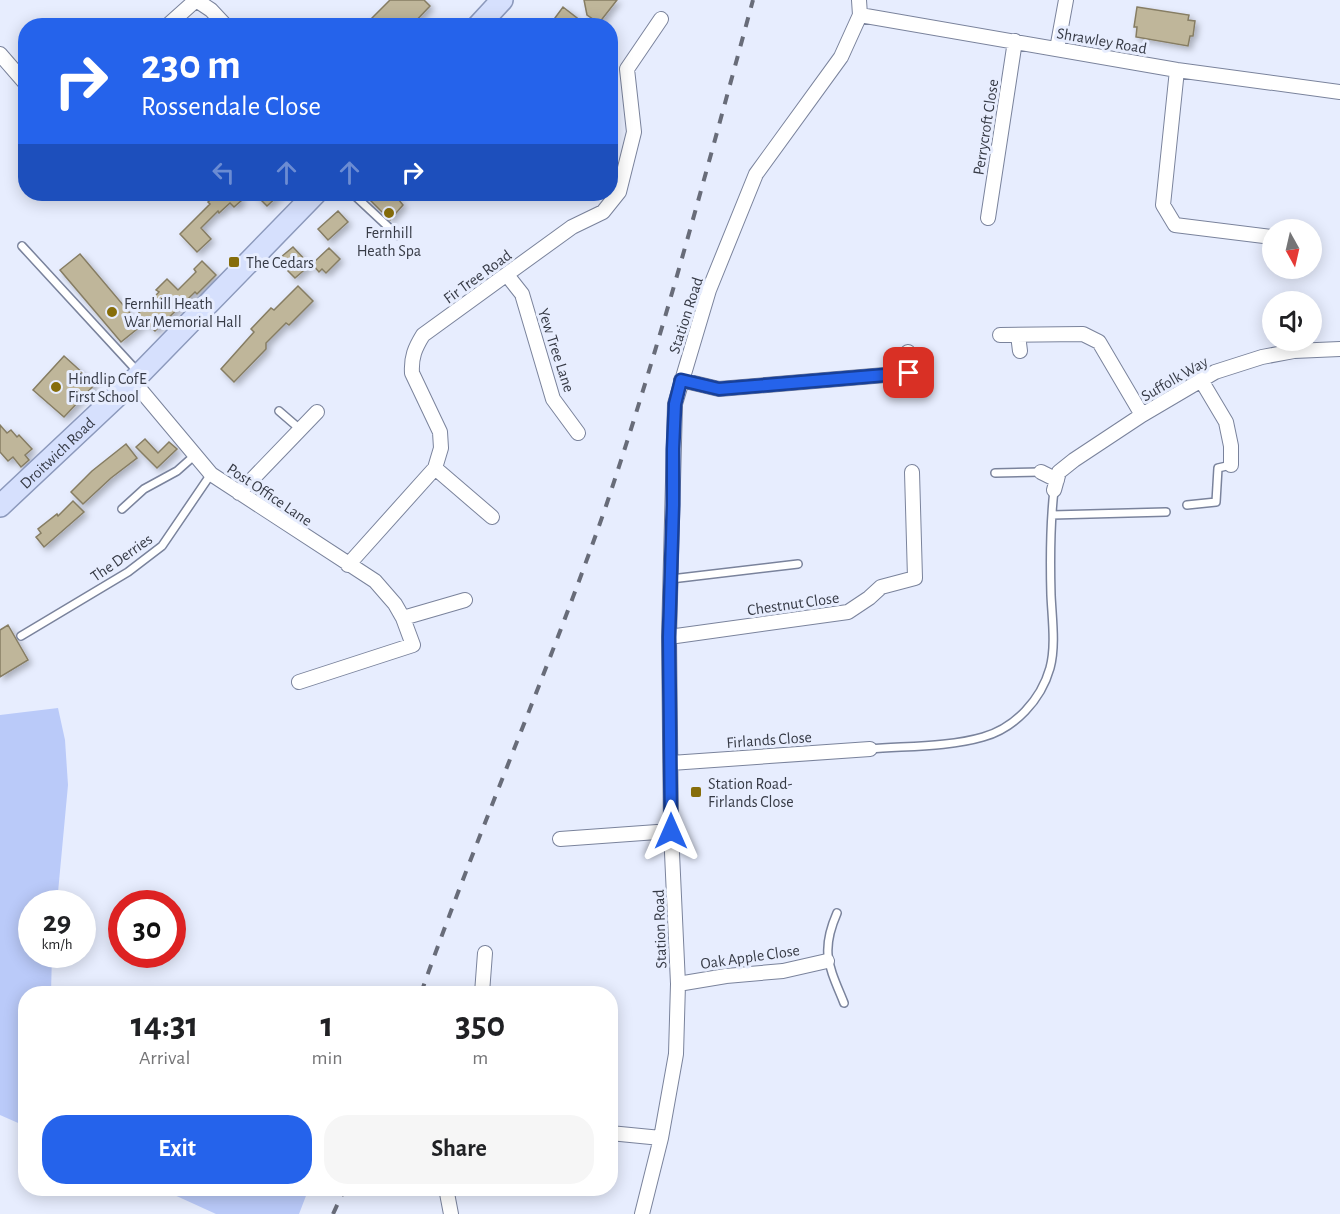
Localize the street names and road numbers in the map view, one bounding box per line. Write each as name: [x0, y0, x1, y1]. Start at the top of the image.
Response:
street label: Shrawley Road: [1055, 25, 1148, 58]
street label: Perrycroft Close: [970, 78, 1002, 176]
street label: Fir Tree Road: [441, 247, 515, 307]
street label: Station Road: [666, 275, 706, 356]
street label: Yew Tree Lane: [535, 306, 577, 394]
street label: Suffolk Way: [1138, 353, 1211, 405]
street label: Droitwich Road: [17, 415, 98, 492]
street label: Post Office Lane: [224, 461, 315, 529]
street label: The Derries: [88, 531, 155, 585]
street label: Chestnut Close: [746, 590, 840, 618]
street label: Firlands Close: [726, 729, 812, 751]
street label: Station Road: [651, 889, 669, 969]
street label: Oak Apple Close: [699, 942, 801, 972]

